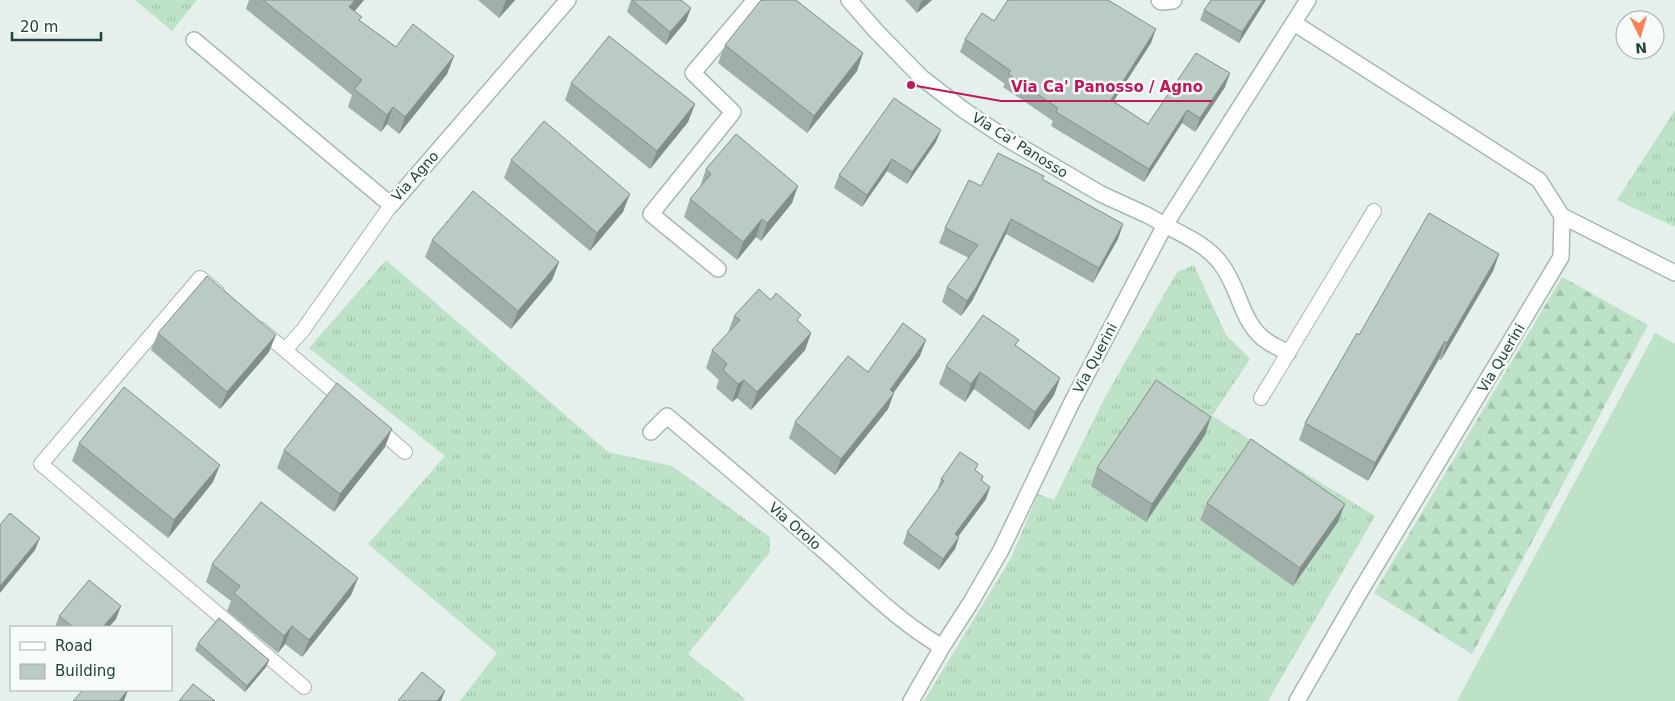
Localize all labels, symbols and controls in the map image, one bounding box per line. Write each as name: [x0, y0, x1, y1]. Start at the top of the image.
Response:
scale bar: [12, 10, 101, 42]
north arrow: [1615, 10, 1665, 60]
text: 20 m: [20, 18, 58, 36]
text: N: [1635, 39, 1648, 56]
callout: Via Ca' Panosso / Agno: [1001, 71, 1212, 101]
text: Via Ca' Panosso / Agno: [1011, 78, 1203, 96]
street label: Via Ca' Panosso: [969, 109, 1071, 181]
street label: Via Agno: [388, 148, 442, 204]
street label: Via Querini: [1070, 320, 1120, 396]
street label: Via Querini: [1474, 321, 1528, 395]
street label: Via Orolo: [766, 499, 824, 553]
legend: [10, 626, 172, 691]
text: Road: [55, 637, 93, 655]
text: Building: [55, 662, 116, 680]

